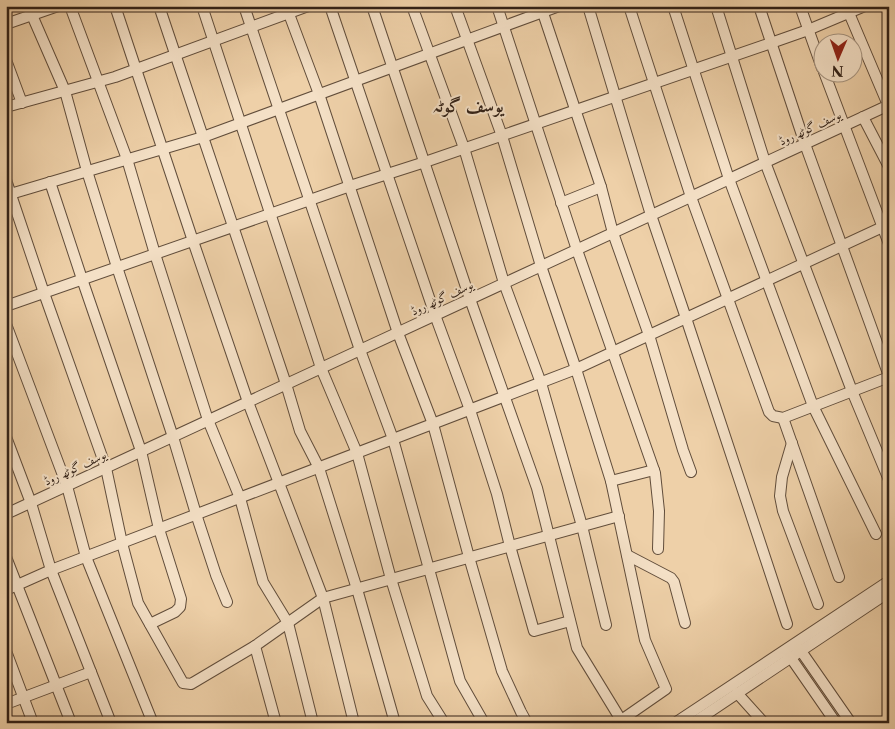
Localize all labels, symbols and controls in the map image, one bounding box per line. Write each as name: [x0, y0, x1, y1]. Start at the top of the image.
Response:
north arrow: [812, 32, 862, 82]
text: N: [831, 62, 844, 80]
district label: یوسف گوٹہ: [432, 95, 505, 117]
street label: یوسف گوٹھ روڈ: [776, 106, 845, 149]
street label: یوسف گوٹھ روڈ: [408, 276, 477, 319]
street label: یوسف گوٹھ روڈ: [41, 446, 110, 489]

